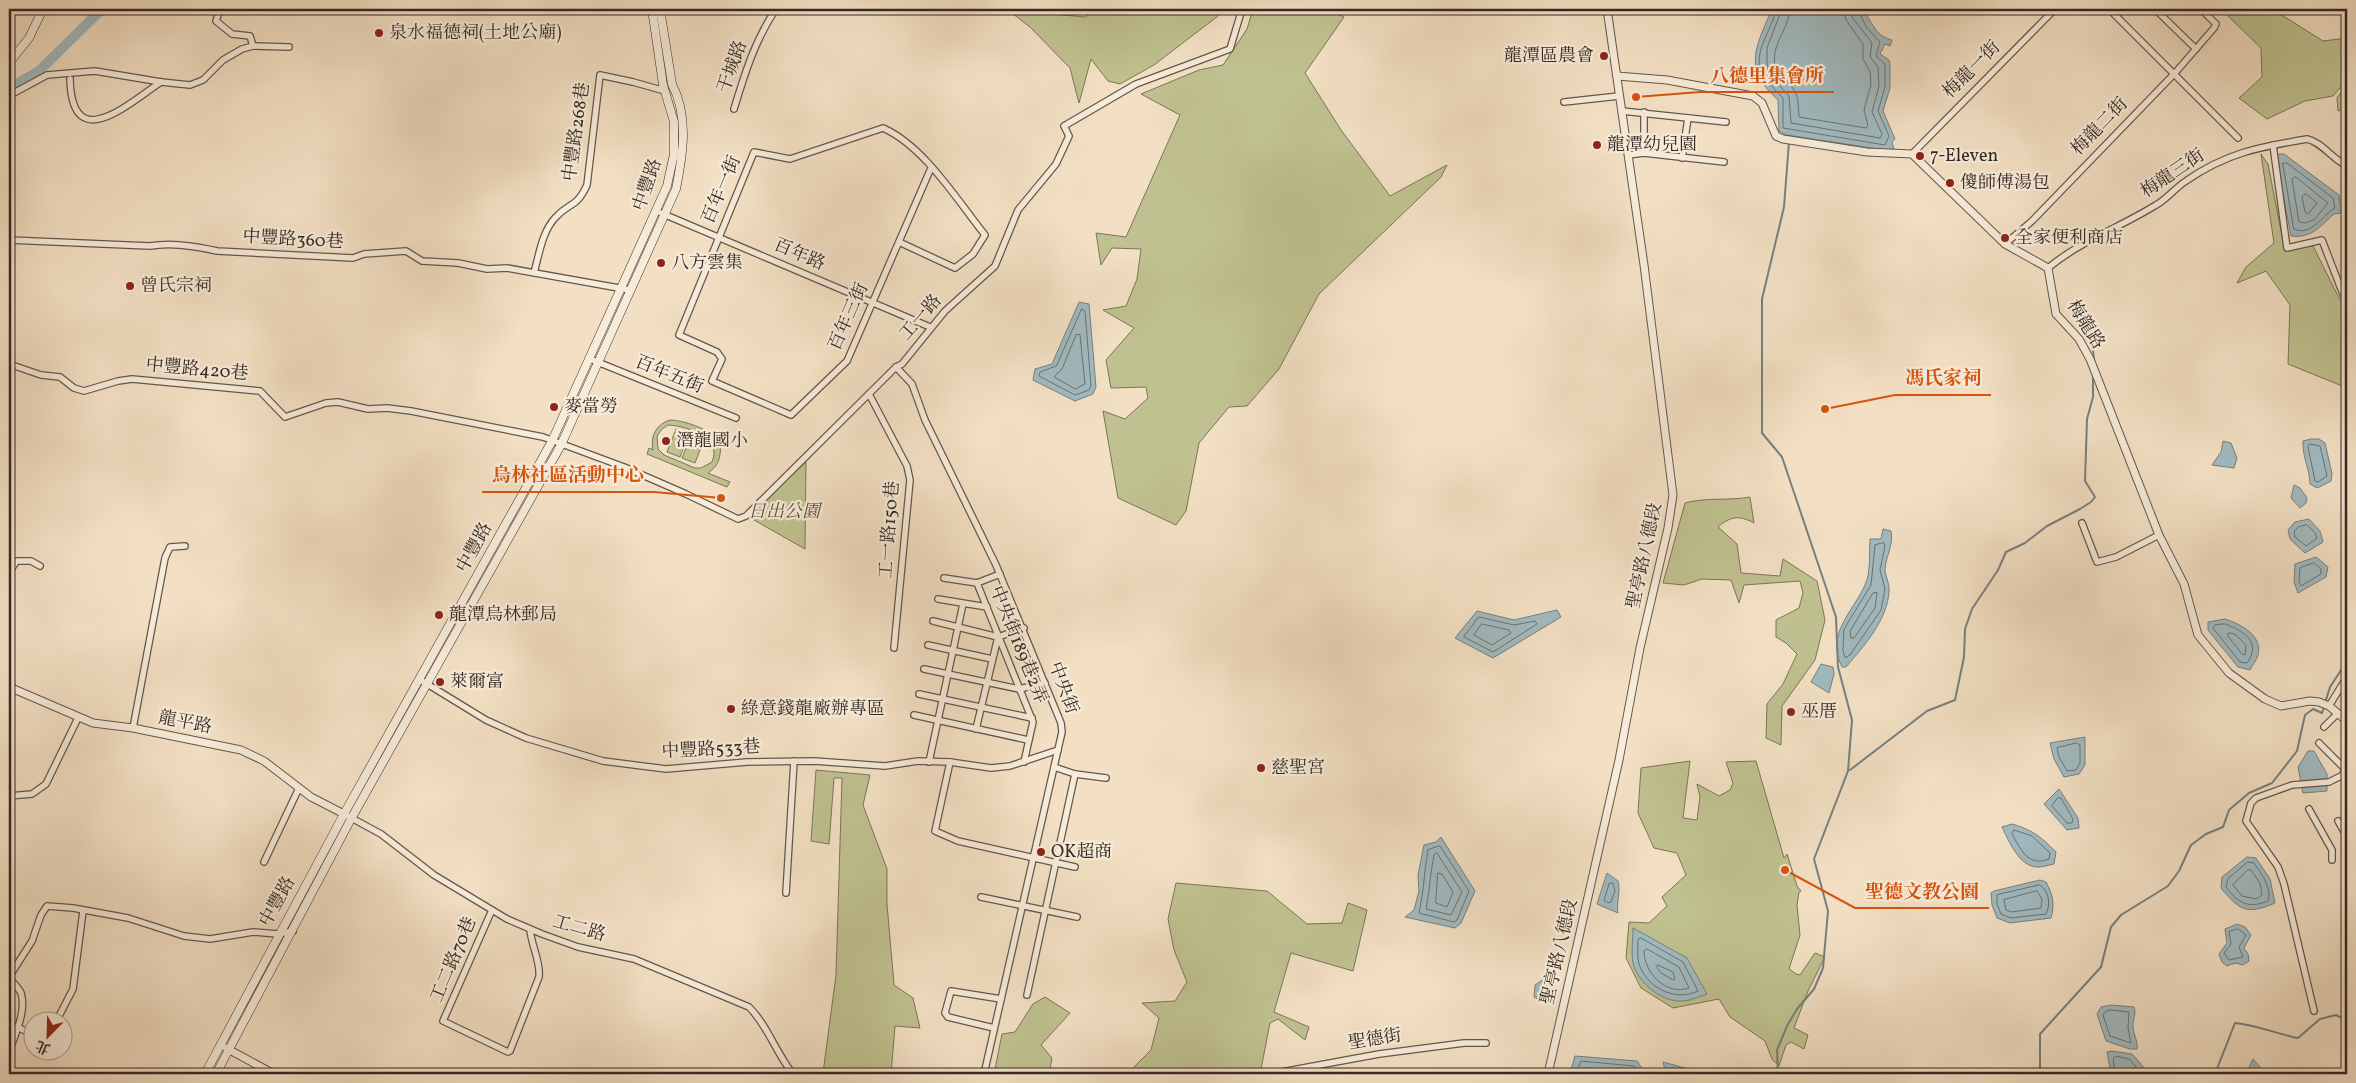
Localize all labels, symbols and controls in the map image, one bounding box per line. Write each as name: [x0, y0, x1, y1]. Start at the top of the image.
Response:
place label: 泉水福德祠(土地公廟): [389, 21, 561, 46]
marker: 泉水福德祠(土地公廟): [373, 27, 385, 39]
street label: 梅龍一街: [1938, 36, 2006, 104]
street label: 干城路: [712, 37, 754, 97]
place label: 龍潭區農會: [1504, 44, 1594, 69]
marker: 龍潭區農會: [1598, 50, 1610, 62]
callout: 八德里集會所: [1700, 58, 1834, 92]
text: 八德里集會所: [1710, 64, 1824, 90]
street label: 中豐路268巷: [558, 81, 596, 183]
street label: 梅龍二街: [2066, 92, 2134, 162]
place label: 龍潭幼兒園: [1607, 133, 1697, 158]
marker: 龍潭幼兒園: [1591, 139, 1603, 151]
place label: 7-Eleven: [1930, 144, 1998, 169]
street label: 梅龍三街: [2136, 144, 2210, 204]
marker: 7-Eleven: [1914, 150, 1926, 162]
street label: 百年一街: [696, 152, 748, 228]
street label: 中豐路: [627, 155, 669, 215]
place label: 傻師傅湯包: [1960, 171, 2050, 196]
marker: 傻師傅湯包: [1944, 177, 1956, 189]
street label: 中豐路360巷: [242, 225, 344, 255]
place label: 全家便利商店: [2015, 226, 2123, 251]
marker: 全家便利商店: [1999, 232, 2011, 244]
street label: 百年路: [769, 233, 829, 277]
place label: 八方雲集: [671, 251, 743, 276]
marker: 八方雲集: [655, 257, 667, 269]
place label: 曾氏宗祠: [140, 274, 212, 299]
street label: 百年三街: [823, 279, 875, 355]
marker: 曾氏宗祠: [124, 280, 136, 292]
street label: 工一路: [894, 289, 948, 347]
street label: 梅龍路: [2060, 295, 2110, 355]
street label: 百年五街: [631, 350, 707, 400]
street label: 中豐路420巷: [145, 353, 249, 387]
callout: 馮氏家祠: [1895, 361, 1991, 395]
text: 馮氏家祠: [1905, 366, 1981, 392]
place label: 麥當勞: [564, 395, 618, 420]
marker: 麥當勞: [548, 401, 560, 413]
place label: 潛龍國小: [676, 429, 748, 454]
marker: 潛龍國小: [660, 435, 672, 447]
callout: 烏林社區活動中心: [482, 458, 654, 492]
text: 烏林社區活動中心: [492, 463, 644, 489]
street label: 工一路150巷: [874, 480, 906, 580]
park label: 日出公園: [748, 500, 823, 525]
street label: 聖亭路八德段: [1622, 501, 1668, 611]
street label: 中豐路: [451, 518, 499, 578]
street label: 中央街189巷2弄: [983, 582, 1053, 708]
place label: 龍潭烏林郵局: [449, 603, 557, 628]
marker: 龍潭烏林郵局: [433, 609, 445, 621]
street label: 中央街: [1042, 658, 1084, 718]
place label: 萊爾富: [450, 670, 504, 695]
marker: 萊爾富: [434, 676, 446, 688]
place label: 綠意錢龍廠辦專區: [741, 697, 885, 722]
place label: 巫厝: [1801, 700, 1837, 725]
marker: 綠意錢龍廠辦專區: [725, 703, 737, 715]
street label: 龍平路: [156, 706, 214, 740]
marker: 巫厝: [1785, 706, 1797, 718]
street label: 中豐路533巷: [661, 735, 761, 765]
place label: 慈聖宮: [1271, 756, 1325, 781]
marker: 慈聖宮: [1255, 762, 1267, 774]
place label: OK超商: [1051, 840, 1112, 865]
marker: OK超商: [1035, 846, 1047, 858]
street label: 中豐路: [254, 872, 302, 932]
callout: 聖德文教公園: [1855, 874, 1989, 908]
text: 聖德文教公園: [1865, 880, 1979, 906]
street label: 聖亭路八德段: [1536, 897, 1584, 1007]
street label: 工二路: [550, 910, 608, 948]
street label: 工二路70巷: [425, 913, 483, 1007]
north arrow: [22, 1010, 72, 1060]
street label: 聖德街: [1346, 1023, 1404, 1057]
text: 北: [33, 1035, 54, 1058]

